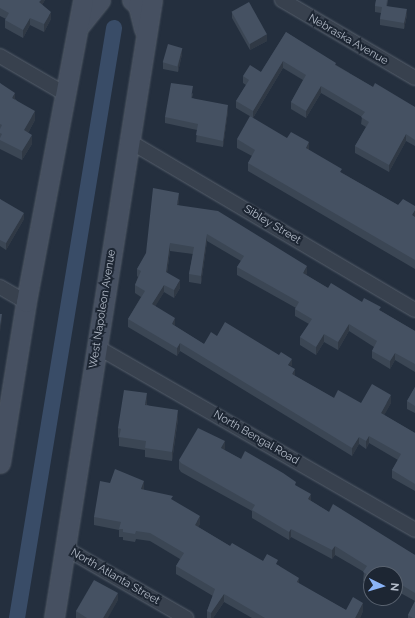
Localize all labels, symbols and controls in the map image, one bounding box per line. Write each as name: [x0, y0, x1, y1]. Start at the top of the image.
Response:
street label: Nebraska Avenue: [306, 12, 390, 68]
street label: Sibley Street: [241, 203, 303, 247]
street label: West Napoleon Avenue: [87, 248, 119, 370]
street label: North Bengal Road: [211, 408, 301, 468]
street label: North Atlanta Street: [68, 546, 162, 608]
north arrow: [363, 566, 403, 606]
text: N: [388, 582, 401, 592]

